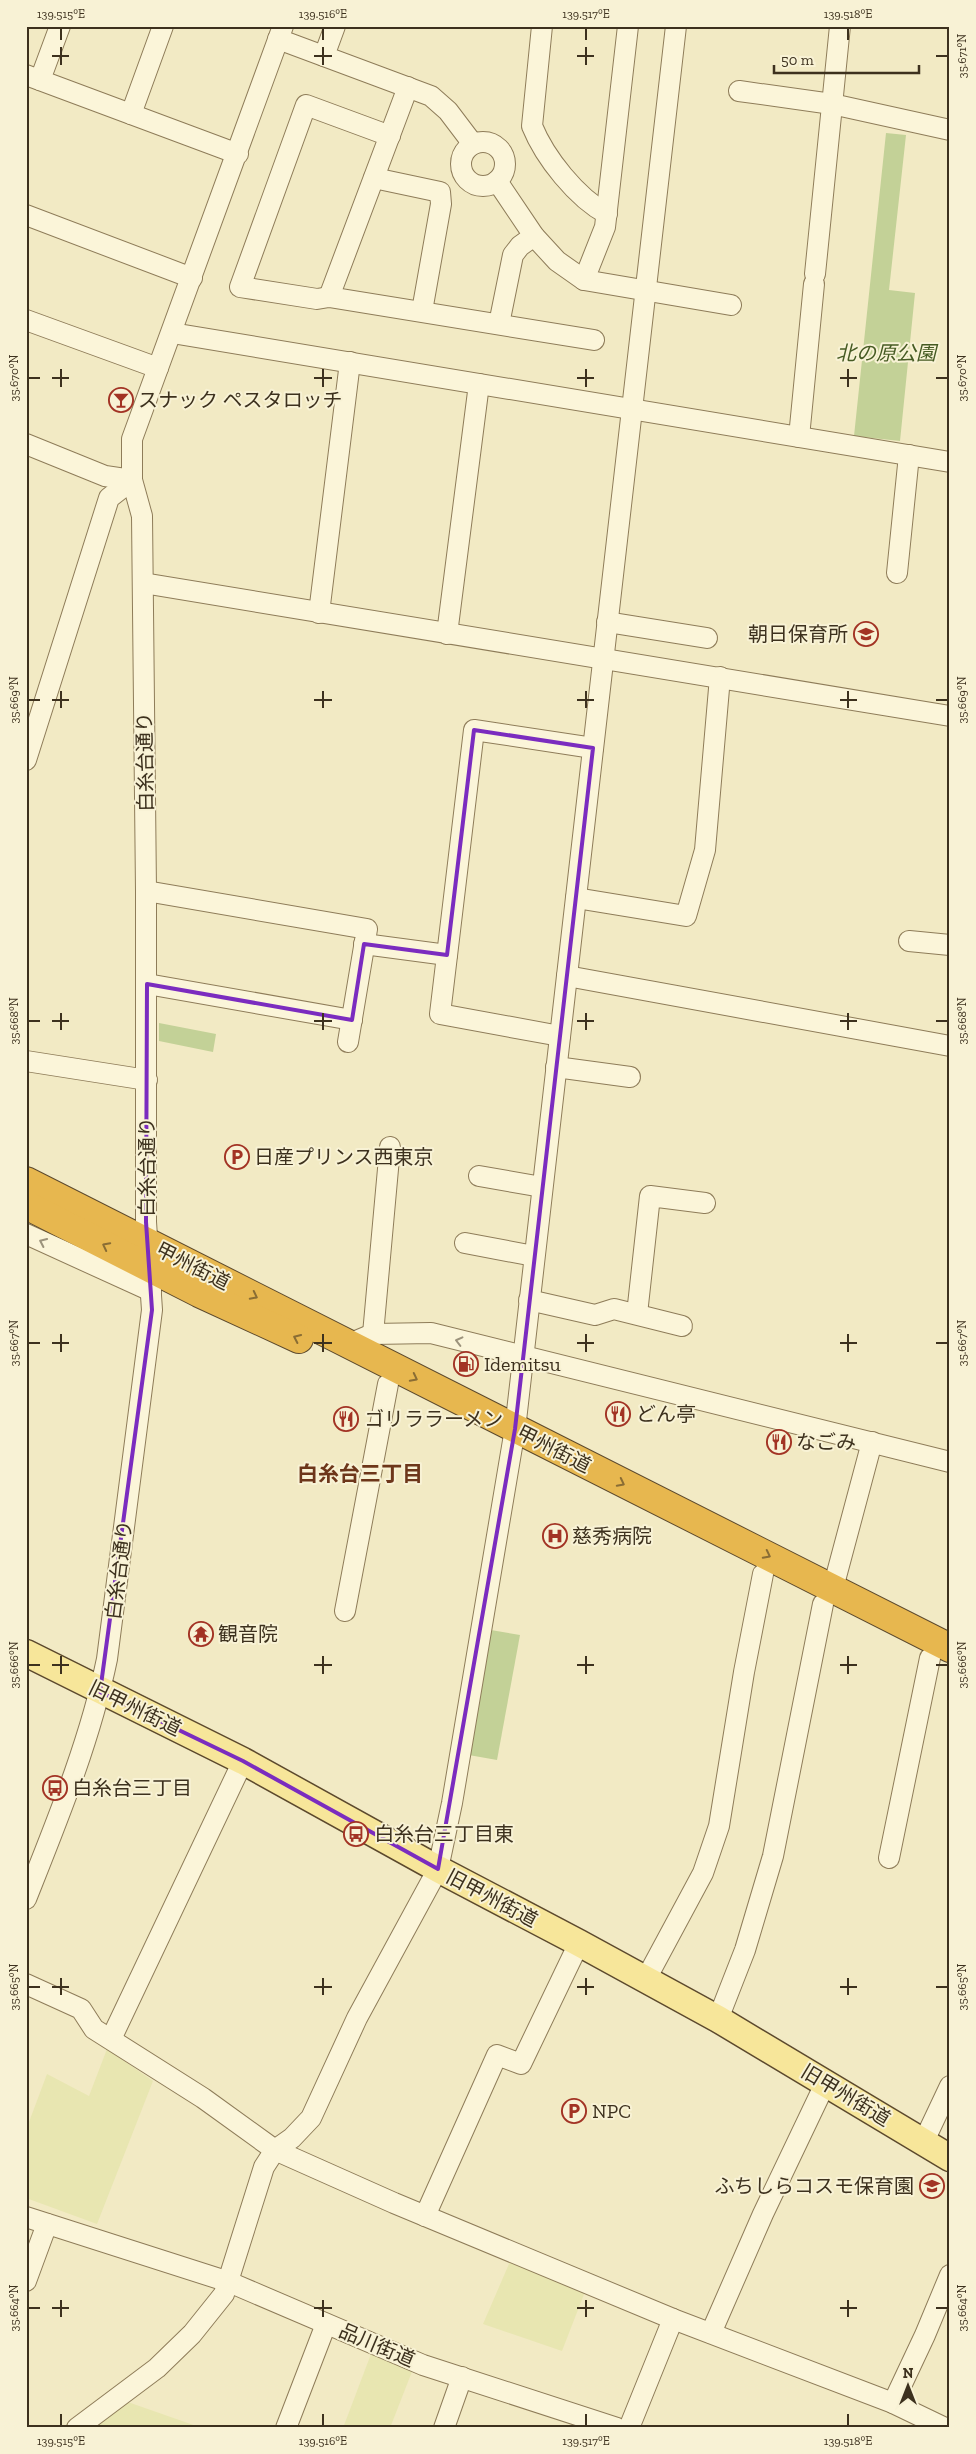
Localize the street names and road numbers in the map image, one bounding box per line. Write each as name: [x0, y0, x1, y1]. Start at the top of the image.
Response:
street label: 白糸台通り: [132, 712, 158, 812]
street label: 白糸台通り: [135, 1117, 159, 1217]
street label: 甲州街道: [152, 1237, 234, 1295]
street label: 甲州街道: [513, 1420, 595, 1478]
street label: 白糸台通り: [101, 1519, 137, 1621]
street label: 旧甲州街道: [85, 1675, 185, 1741]
street label: 旧甲州街道: [442, 1864, 542, 1932]
street label: 旧甲州街道: [797, 2059, 895, 2131]
street label: 品川街道: [335, 2318, 419, 2372]

